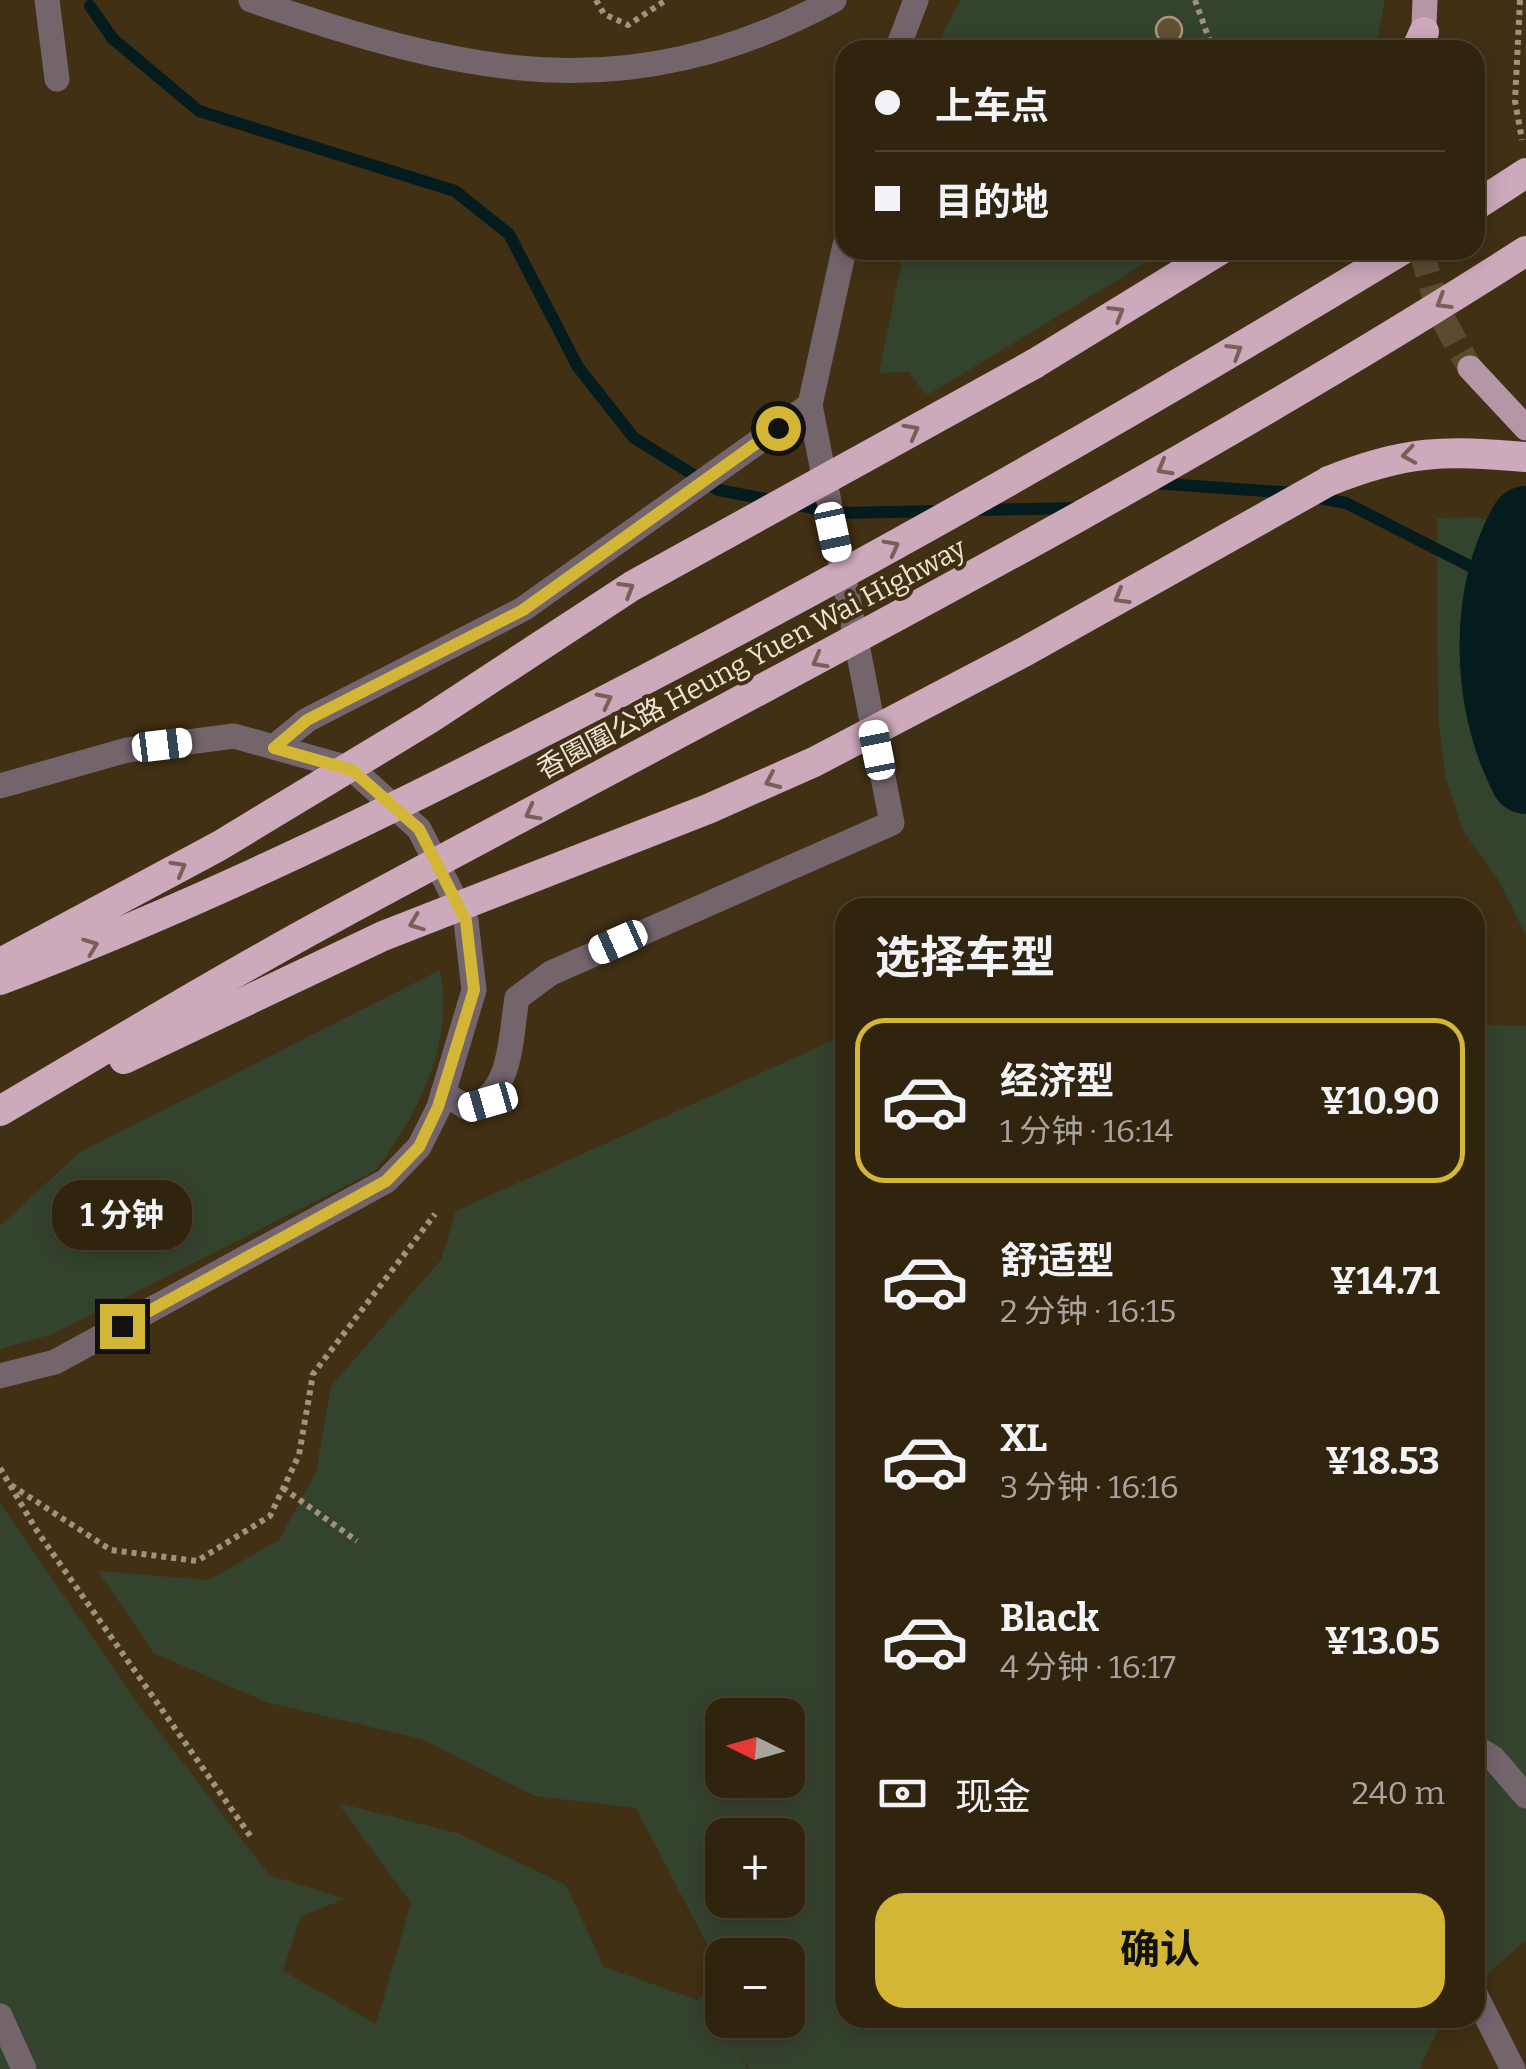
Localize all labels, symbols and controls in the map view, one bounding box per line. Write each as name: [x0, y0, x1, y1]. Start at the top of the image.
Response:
text: 上车点: [935, 83, 1049, 129]
text: 目的地: [935, 179, 1049, 225]
one-way arrow: [1436, 290, 1454, 309]
one-way arrow: [1106, 306, 1124, 325]
one-way arrow: [1224, 345, 1242, 364]
route start: [756, 406, 801, 451]
one-way arrow: [901, 424, 919, 444]
one-way arrow: [1401, 444, 1417, 465]
one-way arrow: [1156, 455, 1174, 475]
car: [812, 500, 854, 564]
street label: 香園圍公路 Heung Yuen Wai Highway: [531, 531, 971, 786]
one-way arrow: [882, 540, 900, 560]
one-way arrow: [616, 582, 634, 601]
one-way arrow: [1114, 584, 1132, 604]
one-way arrow: [812, 648, 830, 668]
one-way arrow: [595, 693, 613, 712]
car: [857, 718, 897, 782]
car: [130, 726, 194, 764]
one-way arrow: [764, 769, 782, 789]
one-way arrow: [524, 801, 542, 820]
one-way arrow: [169, 861, 187, 881]
one-way arrow: [409, 911, 426, 932]
car: [584, 916, 652, 968]
text: 选择车型: [875, 931, 1055, 985]
one-way arrow: [82, 937, 99, 958]
icon: car: [880, 1056, 970, 1146]
text: 经济型: [1000, 1058, 1114, 1104]
text: ¥10.90: [1320, 1078, 1440, 1124]
car: [455, 1079, 521, 1125]
text: 1 分钟 · 16:14: [1000, 1112, 1173, 1150]
callout: 1 分钟: [52, 1181, 192, 1251]
text: 1 分钟: [80, 1196, 164, 1234]
icon: car: [880, 1236, 970, 1326]
text: 舒适型: [1000, 1238, 1114, 1284]
text: ¥14.71: [1330, 1258, 1440, 1304]
text: 2 分钟 · 16:15: [1000, 1292, 1176, 1330]
route end: [100, 1304, 145, 1349]
text: XL: [1000, 1415, 1047, 1461]
icon: car: [880, 1416, 970, 1506]
text: ¥18.53: [1325, 1438, 1440, 1484]
text: 3 分钟 · 16:16: [1000, 1468, 1179, 1506]
text: Black: [1000, 1595, 1099, 1641]
icon: car: [880, 1596, 970, 1686]
text: ¥13.05: [1325, 1618, 1440, 1664]
text: 4 分钟 · 16:17: [1000, 1648, 1176, 1686]
north arrow: [705, 1698, 805, 1798]
map controls: [705, 1698, 805, 2038]
icon: cash: [875, 1766, 930, 1821]
text: 现金: [955, 1774, 1031, 1820]
text: 240 m: [1351, 1774, 1445, 1812]
button: +: [705, 1818, 805, 1918]
button: 确认: [875, 1893, 1445, 2008]
button: −: [705, 1938, 805, 2038]

